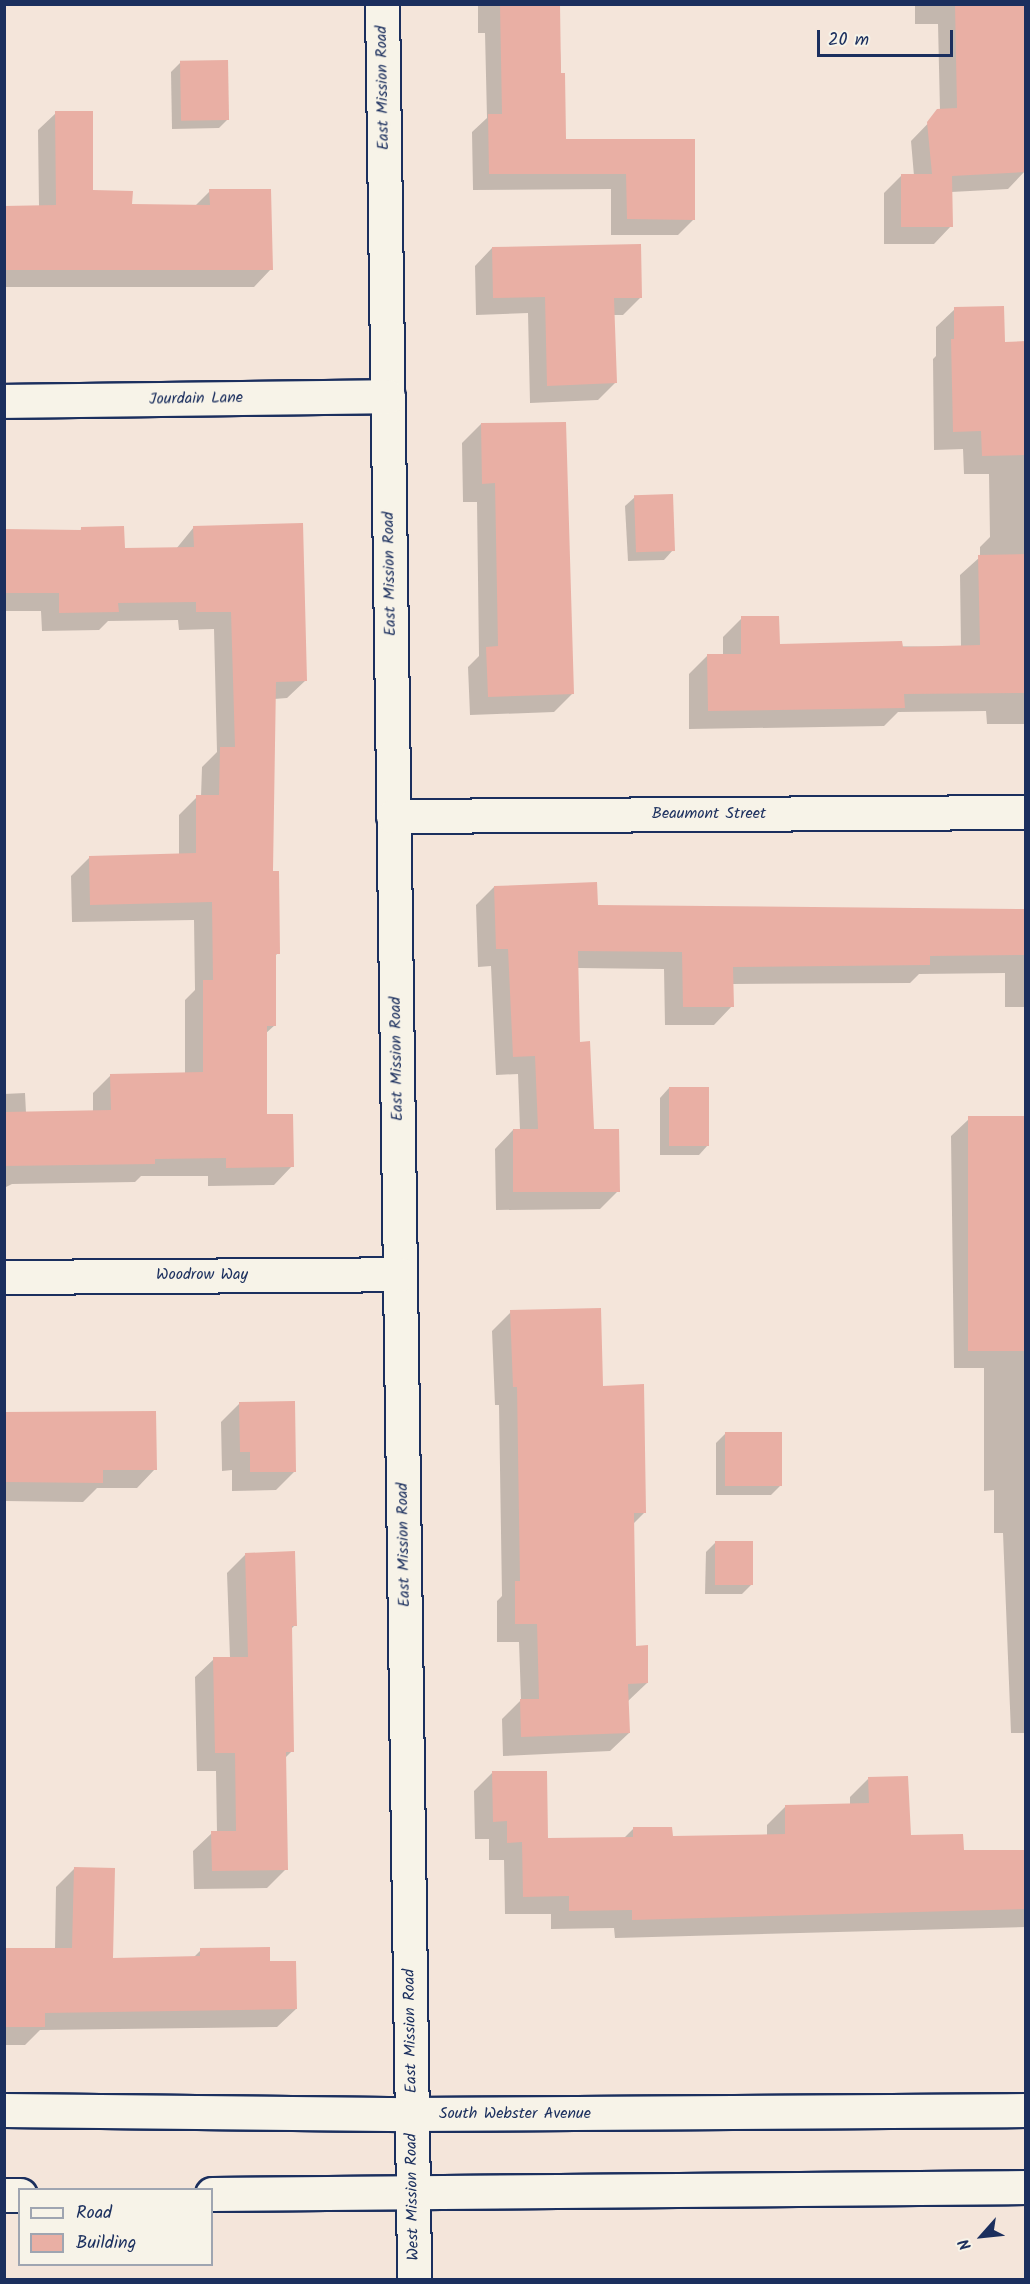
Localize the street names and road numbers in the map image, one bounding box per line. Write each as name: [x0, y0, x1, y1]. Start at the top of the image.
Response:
street label: East Mission Road: [372, 26, 394, 150]
street label: Jourdain Lane: [149, 389, 243, 409]
street label: East Mission Road: [379, 512, 401, 636]
street label: Beaumont Street: [652, 804, 766, 824]
street label: East Mission Road: [386, 997, 408, 1121]
street label: Woodrow Way: [156, 1265, 248, 1285]
street label: East Mission Road: [393, 1483, 415, 1607]
street label: East Mission Road: [400, 1969, 422, 2093]
street label: South Webster Avenue: [439, 2104, 591, 2124]
street label: West Mission Road: [402, 2133, 424, 2261]

